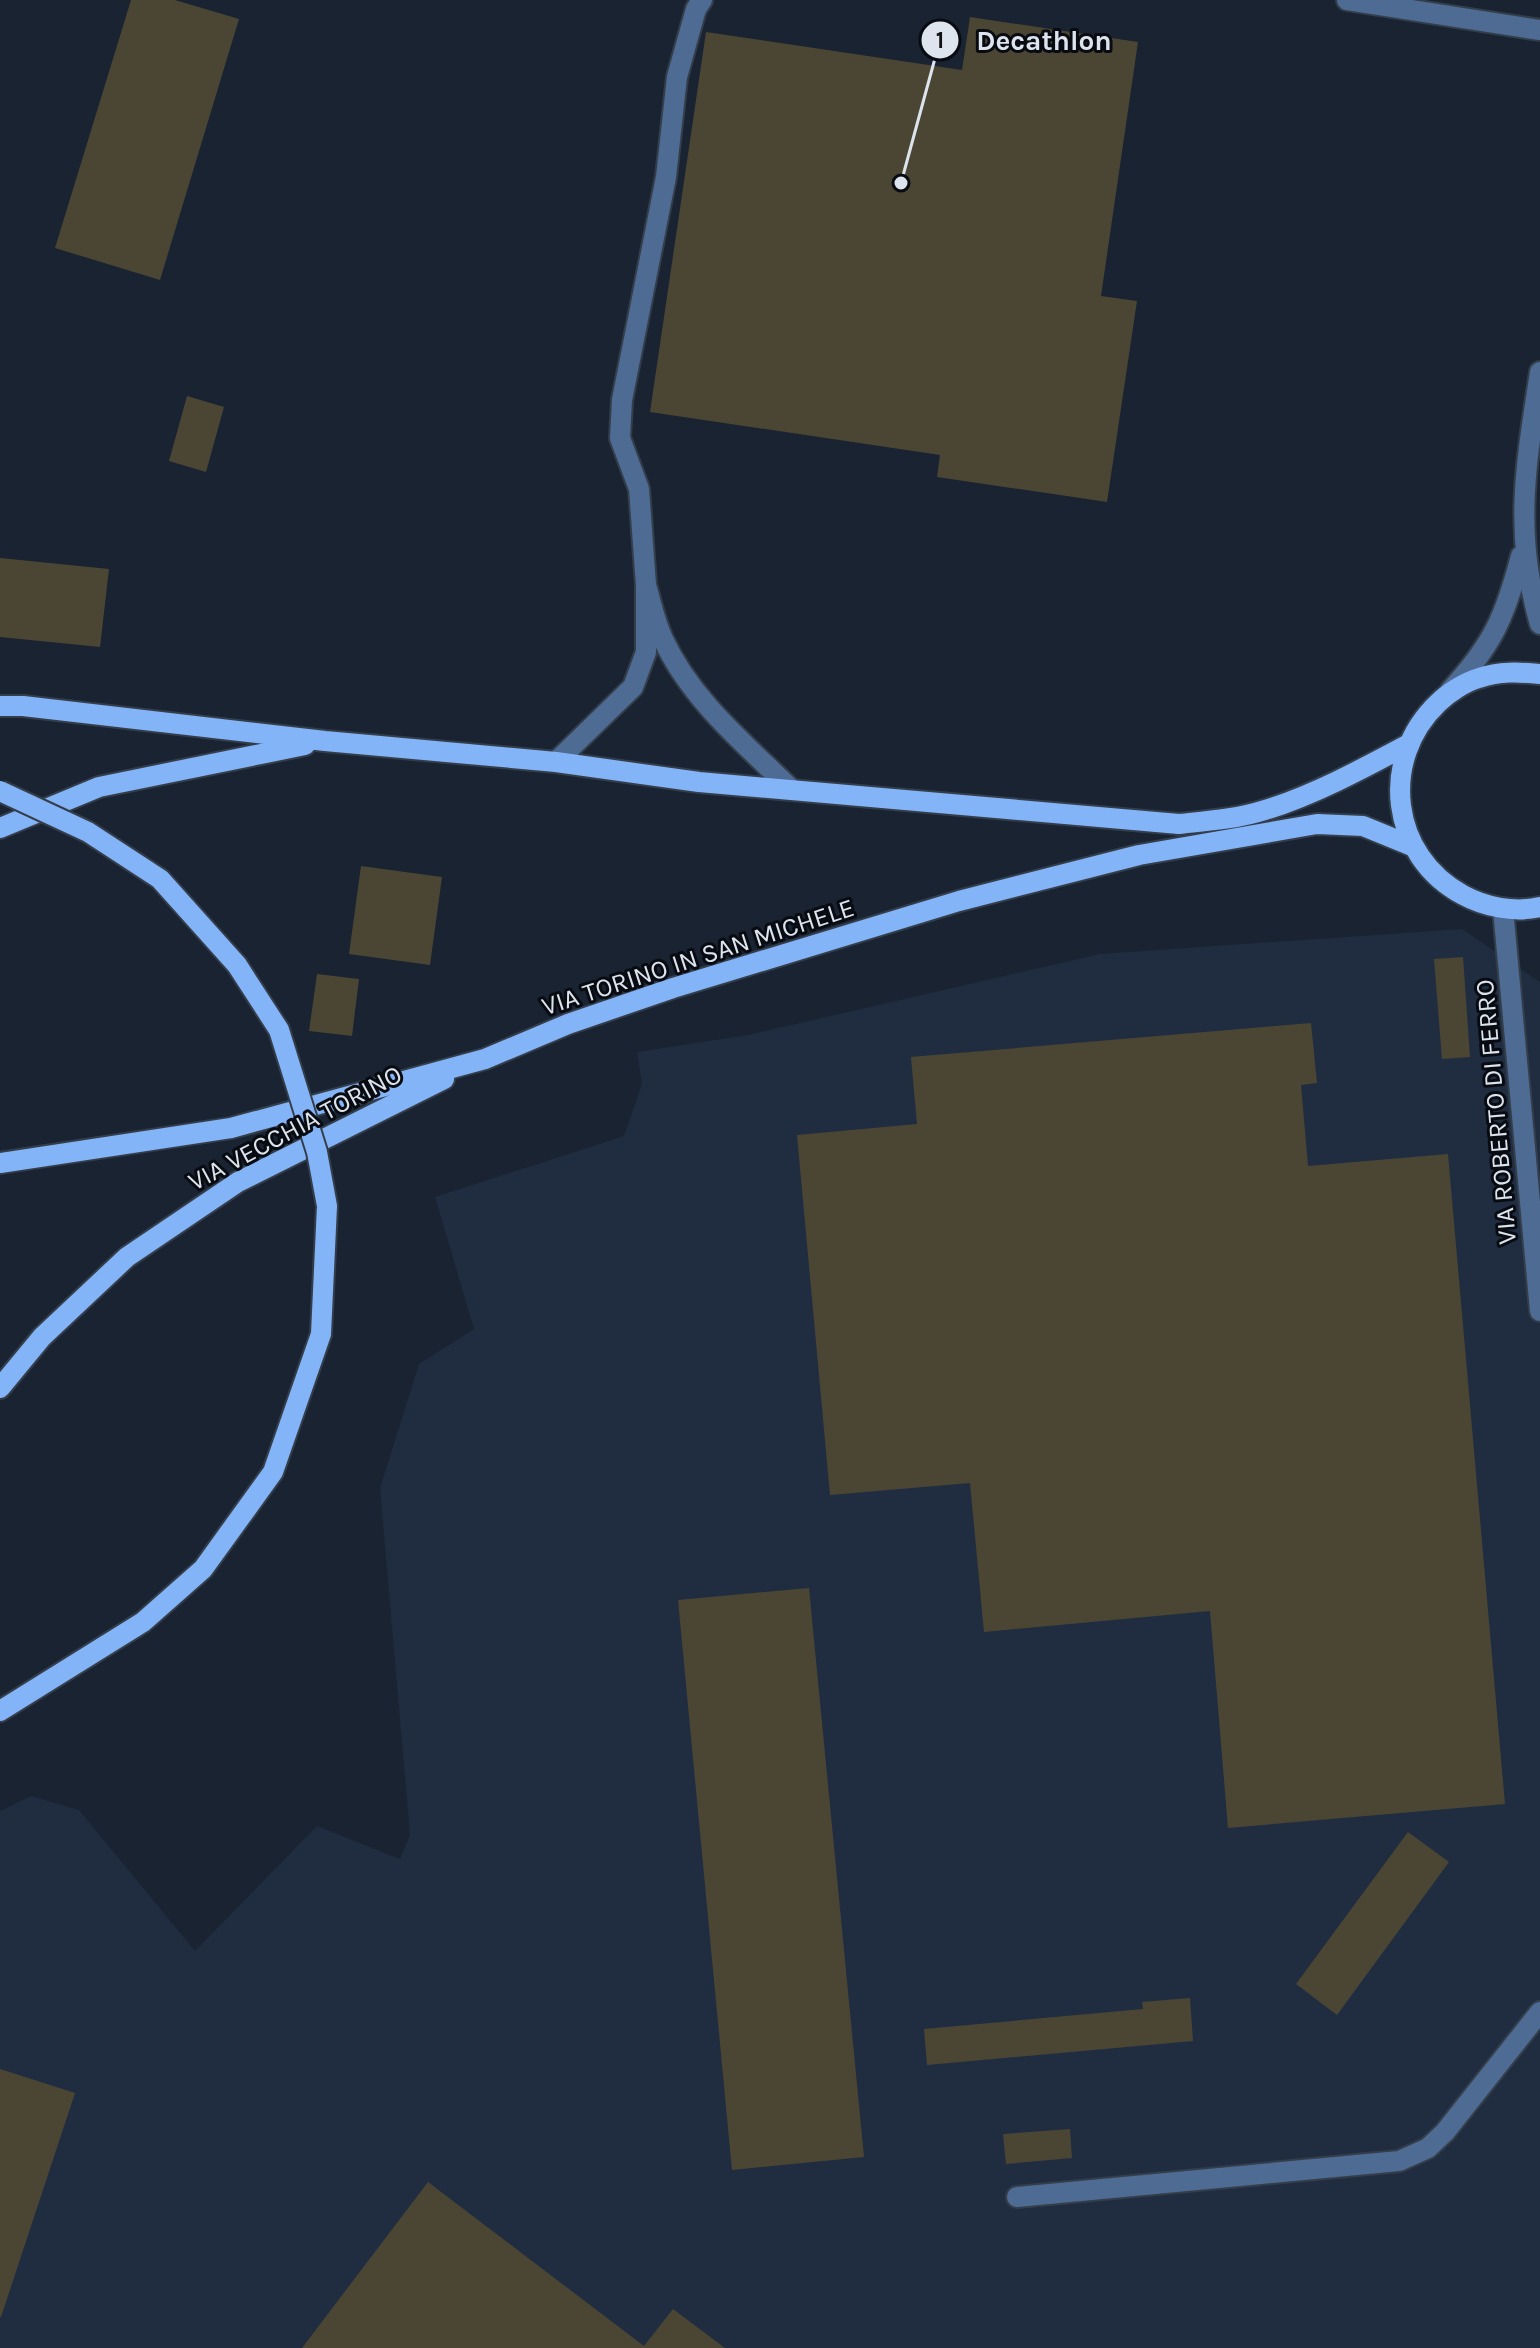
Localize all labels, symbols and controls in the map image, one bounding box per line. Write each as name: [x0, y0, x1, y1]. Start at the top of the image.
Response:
callout: Decathlon: [920, 14, 1127, 66]
text: Decathlon: [976, 24, 1112, 57]
text: 1: [936, 26, 944, 54]
street label: VIA TORINO IN SAN MICHELE: [538, 892, 858, 1022]
street label: VIA ROBERTO DI FERRO: [1469, 978, 1523, 1246]
street label: VIA VECCHIA TORINO: [183, 1059, 407, 1197]

